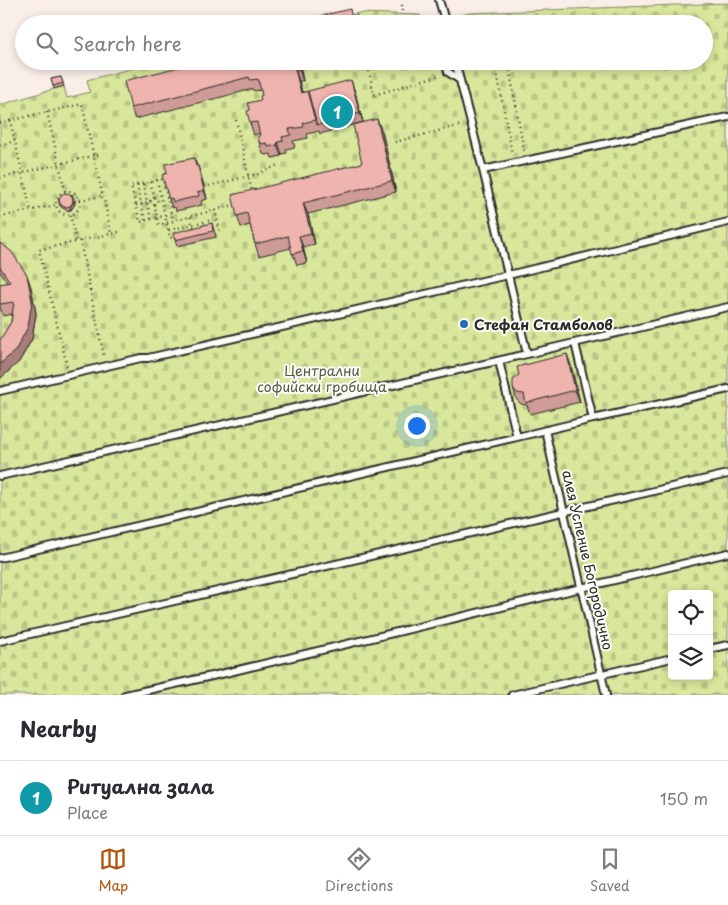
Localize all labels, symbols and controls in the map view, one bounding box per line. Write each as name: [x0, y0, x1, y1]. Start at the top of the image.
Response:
search box: [15, 15, 713, 70]
icon: search: [33, 29, 61, 57]
text: Search here: [73, 29, 182, 57]
pin: 1: [321, 93, 353, 131]
place label: Стефан Стамболов: [474, 314, 613, 335]
marker: Стефан Стамболов: [458, 318, 470, 330]
park label: Централни софийски гробища: [257, 360, 387, 397]
your location: [404, 413, 430, 439]
street label: алея Успение Богородично: [557, 468, 619, 652]
map controls: [668, 590, 713, 680]
button: locate: [668, 590, 713, 635]
button: layers: [668, 635, 713, 680]
text: Nearby: [20, 712, 97, 744]
text: Ритуална зала: [67, 772, 214, 800]
text: 1: [32, 786, 40, 810]
text: 150 m: [660, 786, 708, 810]
text: Place: [67, 800, 108, 824]
tab: Map: [98, 845, 128, 896]
tab: Directions: [325, 845, 393, 896]
tab: Saved: [590, 845, 630, 896]

